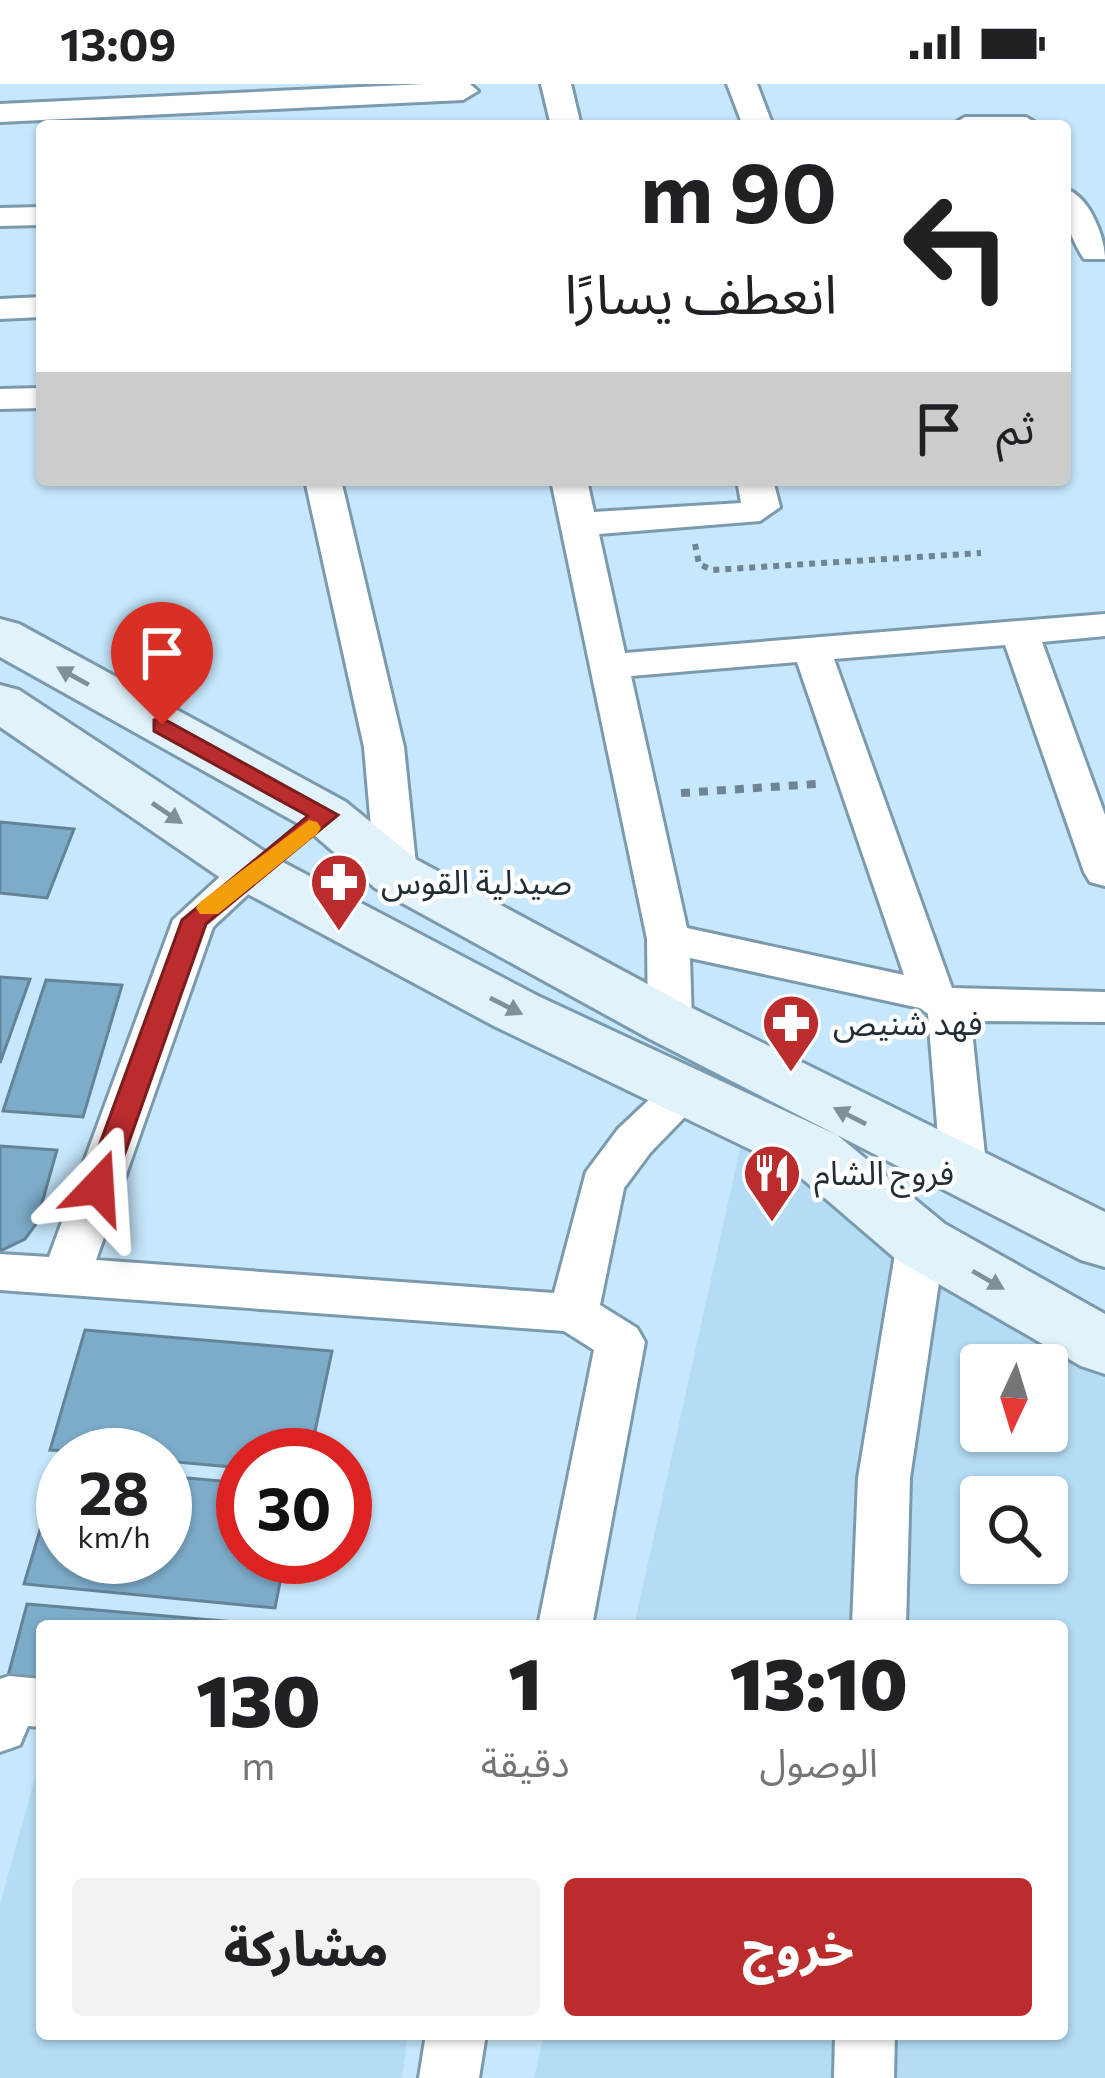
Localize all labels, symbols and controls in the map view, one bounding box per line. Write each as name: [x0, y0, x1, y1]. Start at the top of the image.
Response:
text: 13:09: [60, 15, 176, 70]
text: 90 m: [640, 138, 837, 240]
icon: left: [879, 168, 1035, 324]
text: انعطف يسارًا: [564, 259, 837, 325]
icon: arrive: [906, 396, 972, 462]
text: ثم: [996, 398, 1035, 453]
pin: [111, 602, 213, 725]
icon: arrive: [129, 620, 195, 686]
one-way arrow: [56, 666, 90, 687]
one-way arrow: [151, 801, 183, 824]
pharmacy icon: صيدلية القوس: [308, 851, 370, 933]
place label: صيدلية القوس: [381, 860, 572, 902]
pharmacy icon: فهد شنيص: [760, 992, 822, 1074]
one-way arrow: [489, 995, 523, 1015]
place label: فهد شنيص: [833, 1001, 982, 1043]
one-way arrow: [832, 1106, 867, 1126]
position arrow: [35, 1124, 161, 1250]
restaurant icon: فروج الشام: [741, 1142, 803, 1224]
place label: فروج الشام: [814, 1151, 954, 1198]
one-way arrow: [971, 1269, 1005, 1290]
north arrow: [960, 1344, 1068, 1452]
map controls: [960, 1344, 1068, 1584]
speed limit sign: 30: [216, 1428, 372, 1584]
text: 28: [79, 1454, 149, 1527]
button: search: [960, 1476, 1068, 1584]
text: km/h: [78, 1517, 150, 1554]
text: 1: [508, 1637, 542, 1725]
text: 13:10: [730, 1637, 908, 1725]
text: 130: [196, 1654, 321, 1742]
text: دقيقة: [481, 1737, 570, 1785]
text: الوصول: [759, 1737, 878, 1785]
text: m: [241, 1740, 275, 1788]
button: مشاركة: [72, 1878, 540, 2016]
button: خروج: [564, 1878, 1032, 2016]

